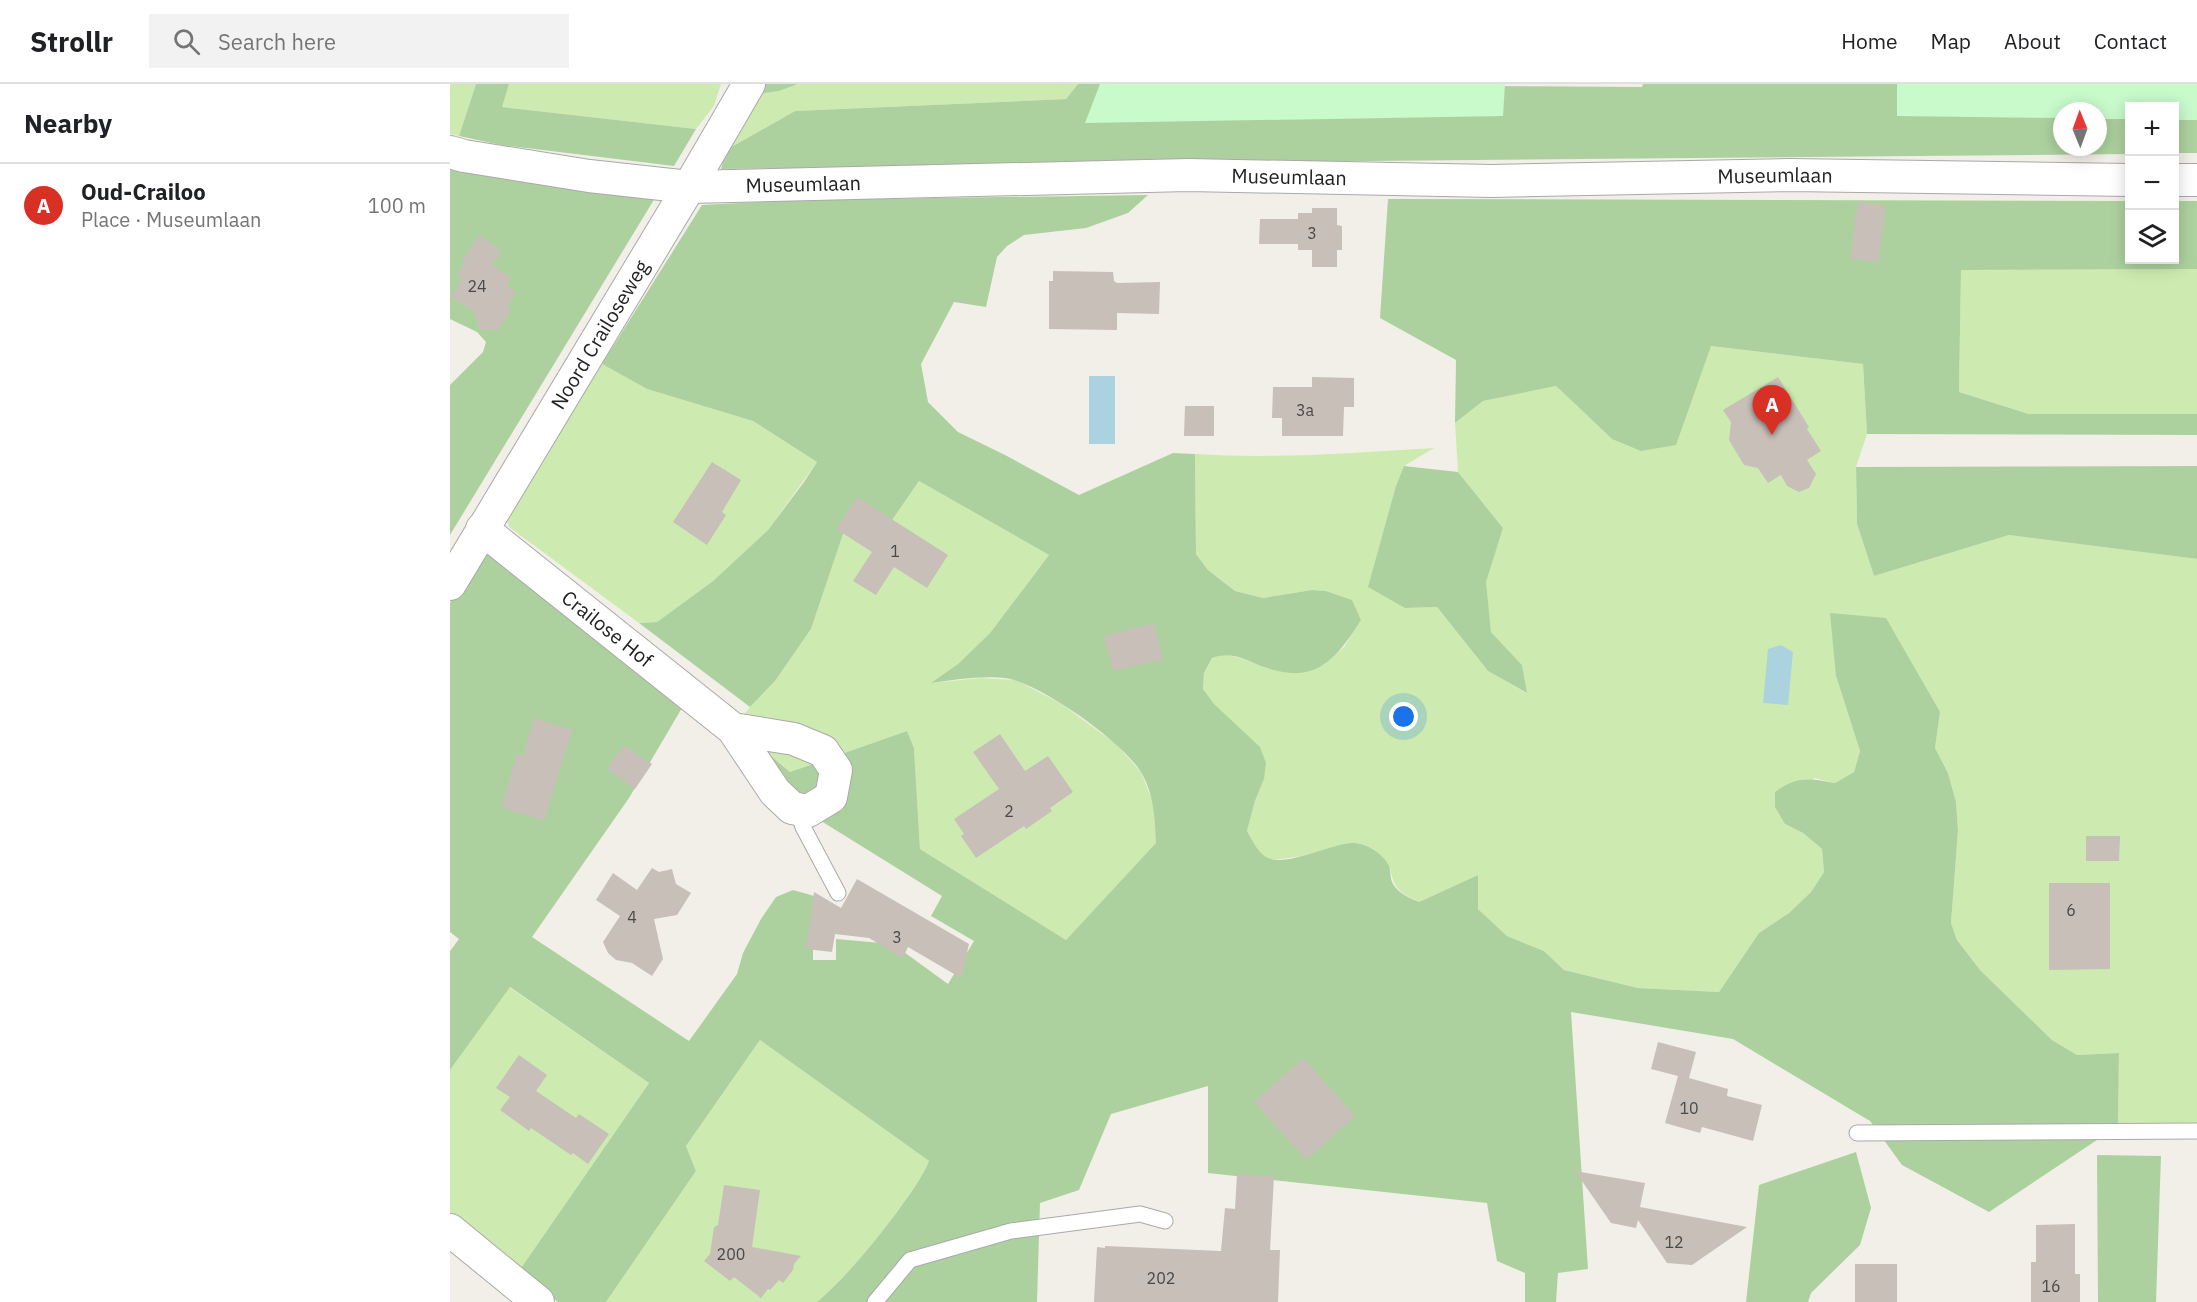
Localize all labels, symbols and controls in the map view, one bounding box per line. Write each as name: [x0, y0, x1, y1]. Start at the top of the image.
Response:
search box: [149, 14, 569, 68]
text: Strollr: [30, 23, 113, 60]
icon: search: [170, 25, 203, 58]
text: Search here: [218, 27, 336, 56]
text: Home: [1841, 27, 1898, 55]
text: Map: [1931, 27, 1971, 55]
text: About: [2004, 27, 2061, 55]
text: Contact: [2094, 27, 2167, 55]
north arrow: [2053, 102, 2107, 156]
map controls: [2125, 102, 2179, 264]
button: +: [2125, 102, 2179, 156]
text: Nearby: [24, 106, 112, 140]
button: −: [2125, 156, 2179, 210]
street label: Museumlaan: [1717, 161, 1833, 189]
street label: Museumlaan: [1231, 162, 1347, 191]
street label: Museumlaan: [745, 169, 861, 199]
text: Oud-Crailoo: [81, 177, 206, 206]
text: A: [37, 192, 50, 219]
text: 100 m: [368, 192, 426, 219]
text: Place · Museumlaan: [81, 206, 261, 233]
button: layers: [2125, 210, 2179, 264]
house number: 3: [1307, 223, 1317, 243]
street label: Noord Crailoseweg: [544, 254, 655, 414]
house number: 24: [467, 276, 487, 296]
pin: A: [1752, 386, 1792, 435]
house number: 3a: [1296, 400, 1315, 420]
house number: 1: [890, 541, 900, 561]
street label: Crailose Hof: [556, 584, 659, 673]
your location: [1389, 702, 1418, 731]
house number: 2: [1004, 801, 1014, 821]
house number: 6: [2066, 900, 2076, 920]
house number: 4: [627, 907, 637, 927]
house number: 3: [892, 927, 902, 947]
house number: 10: [1679, 1098, 1699, 1118]
house number: 12: [1664, 1232, 1684, 1252]
house number: 200: [717, 1244, 745, 1264]
house number: 202: [1147, 1268, 1175, 1288]
house number: 16: [2041, 1276, 2061, 1296]

